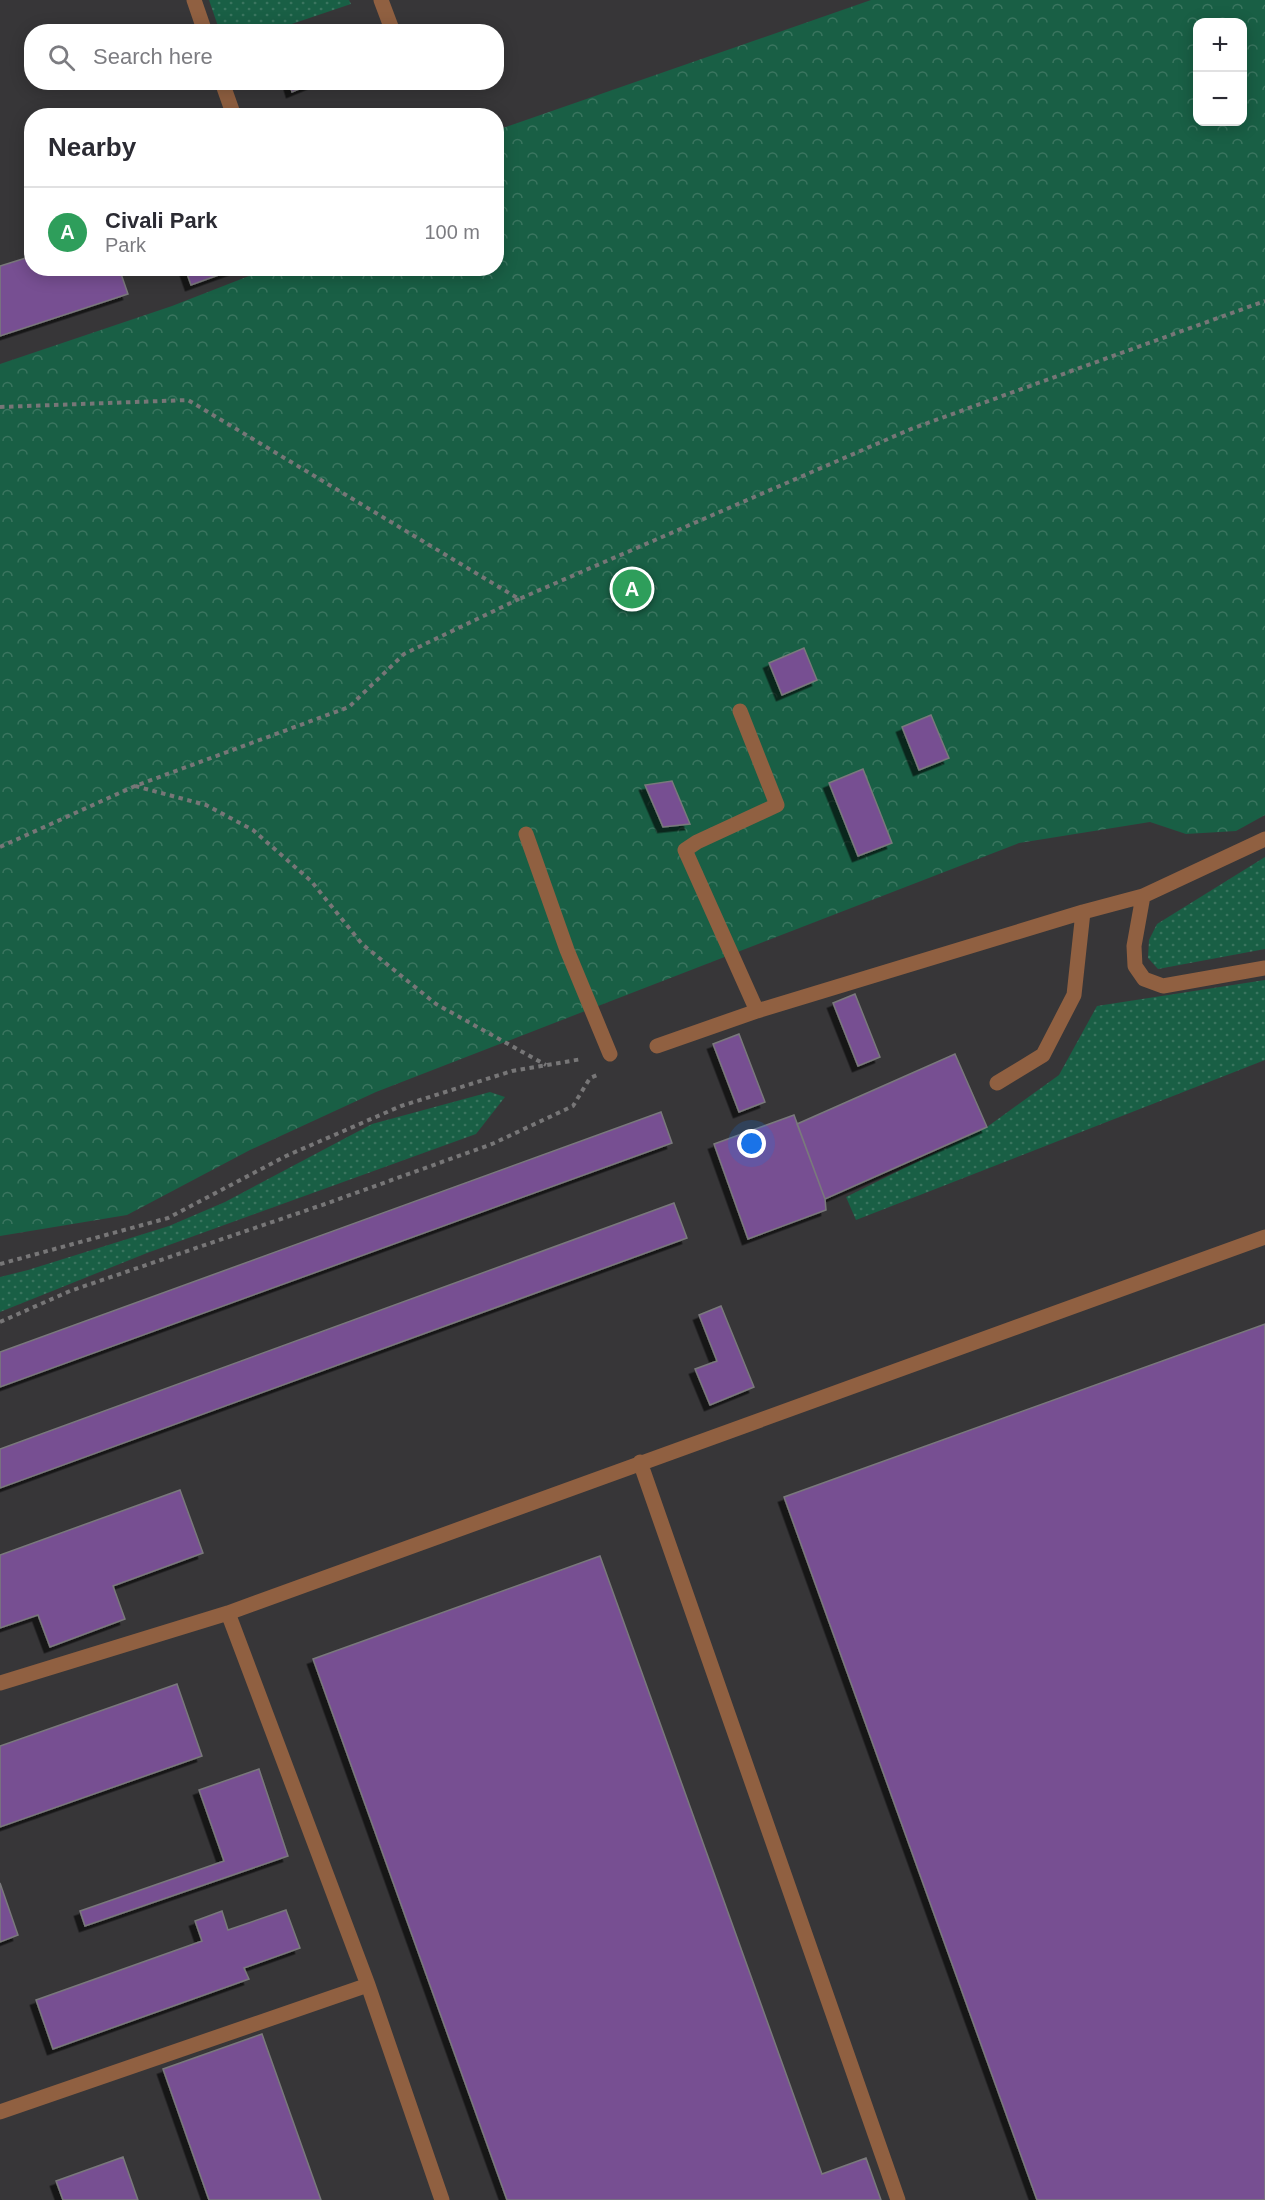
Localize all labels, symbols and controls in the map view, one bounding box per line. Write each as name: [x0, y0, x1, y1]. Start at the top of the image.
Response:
map controls: [1193, 18, 1247, 126]
button: +: [1193, 18, 1247, 72]
search box: [24, 24, 504, 90]
icon: search: [45, 41, 78, 74]
text: Search here: [93, 44, 213, 69]
button: −: [1193, 72, 1247, 126]
text: Nearby: [48, 132, 136, 162]
text: Civali Park: [105, 208, 218, 233]
text: A: [60, 221, 75, 243]
text: 100 m: [424, 221, 480, 243]
text: Park: [105, 234, 146, 256]
pin: A: [612, 566, 652, 612]
your location: [737, 1129, 766, 1158]

